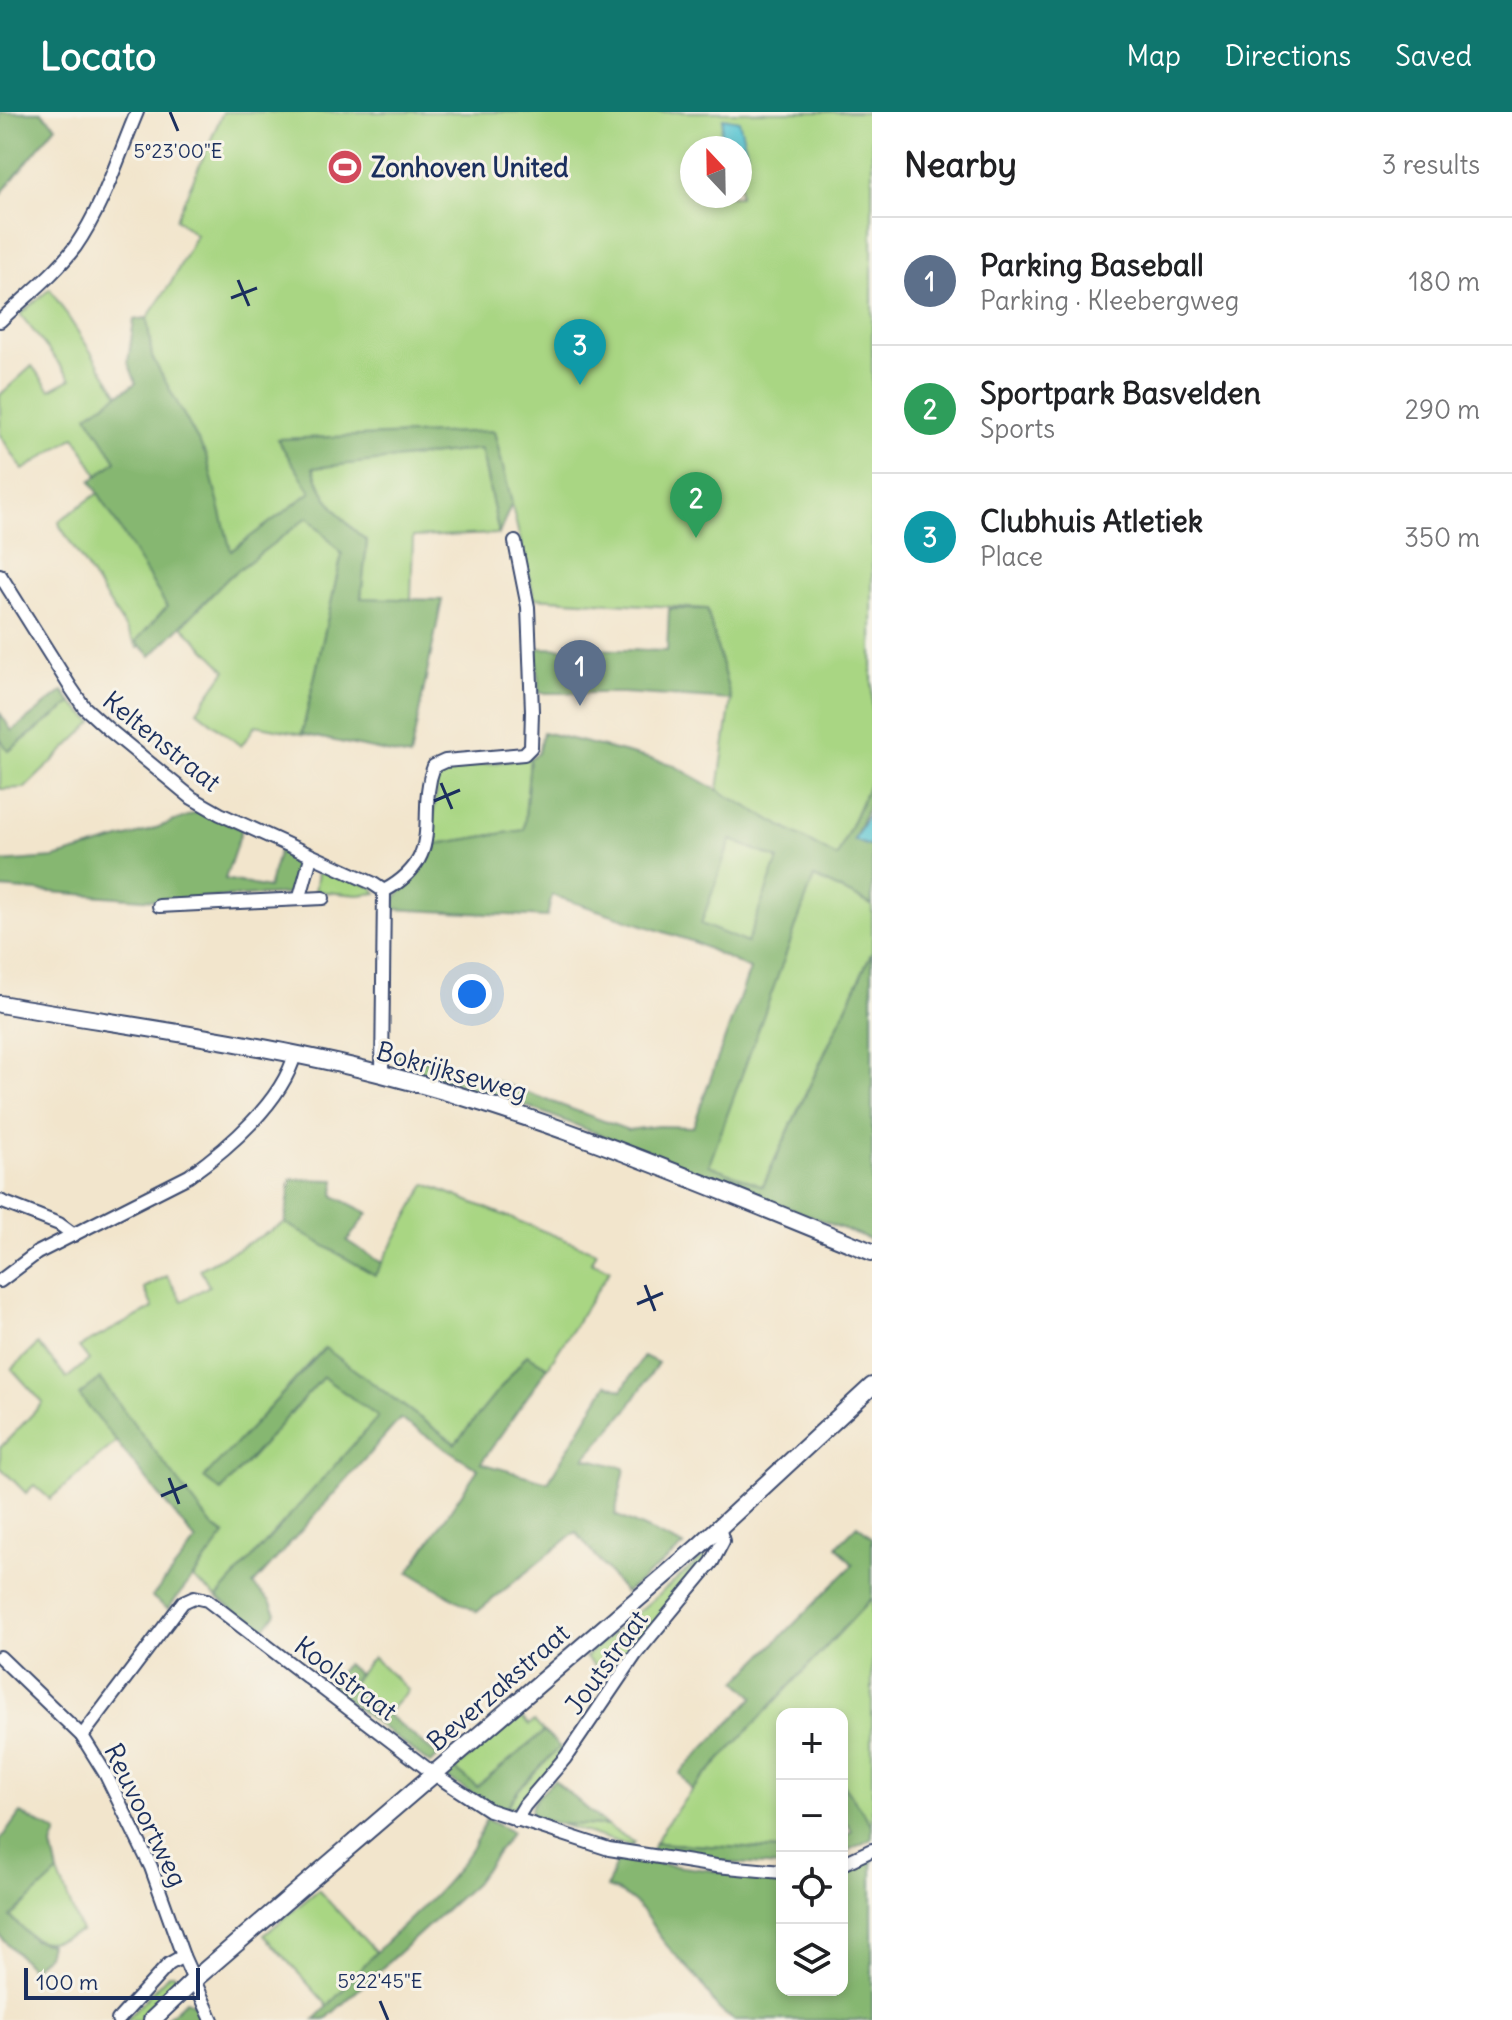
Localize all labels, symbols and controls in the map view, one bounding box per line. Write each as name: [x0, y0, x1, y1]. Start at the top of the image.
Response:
text: Locato: [40, 33, 156, 80]
text: Map: [1126, 38, 1181, 74]
text: Directions: [1225, 38, 1351, 74]
text: Saved: [1395, 38, 1472, 74]
north arrow: [680, 136, 752, 208]
text: 5°23'00"E: [133, 138, 223, 163]
text: Nearby: [904, 143, 1017, 186]
sports icon: Zonhoven United: [326, 148, 364, 186]
text: 3 results: [1382, 148, 1480, 181]
place label: Zonhoven United: [371, 151, 569, 184]
text: Parking Baseball: [980, 246, 1204, 284]
text: 1: [925, 265, 935, 298]
text: 180 m: [1409, 265, 1480, 298]
text: Parking · Kleebergweg: [980, 284, 1239, 317]
pin: 3: [554, 319, 606, 385]
text: Sportpark Basvelden: [980, 374, 1261, 412]
text: 2: [923, 393, 937, 426]
text: 290 m: [1405, 393, 1480, 426]
text: Sports: [980, 412, 1055, 445]
pin: 2: [670, 472, 722, 538]
text: Clubhuis Atletiek: [980, 502, 1203, 540]
text: 3: [923, 521, 937, 554]
text: 350 m: [1404, 521, 1480, 554]
text: Place: [980, 540, 1043, 573]
pin: 1: [554, 640, 606, 706]
street label: Keltenstraat: [96, 683, 228, 799]
your location: [452, 974, 492, 1014]
street label: Bokrijkseweg: [373, 1034, 531, 1108]
street label: Joutstraat: [557, 1603, 655, 1721]
street label: Beverzakstraat: [420, 1616, 576, 1758]
street label: Koolstraat: [288, 1629, 404, 1727]
map controls: [776, 1708, 848, 1996]
button: +: [776, 1708, 848, 1780]
street label: Reuvoortweg: [97, 1738, 195, 1892]
button: −: [776, 1780, 848, 1852]
button: locate: [776, 1852, 848, 1924]
button: layers: [776, 1924, 848, 1996]
scale bar: [24, 1964, 200, 2000]
text: 100 m: [36, 1968, 98, 1996]
text: 5°22'45"E: [338, 1968, 423, 1993]

